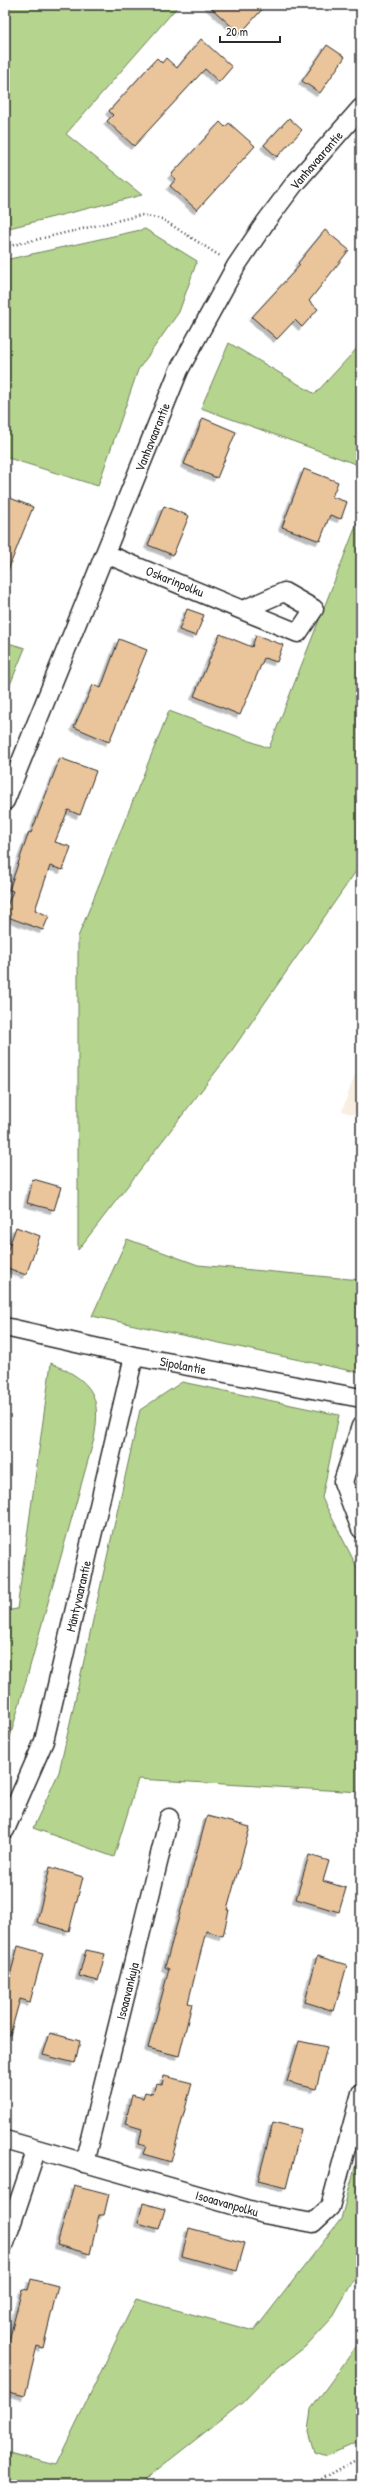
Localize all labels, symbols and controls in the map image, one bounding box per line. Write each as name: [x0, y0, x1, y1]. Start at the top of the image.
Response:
scale bar: [220, 18, 280, 44]
text: 20 m: [226, 23, 248, 40]
street label: Vanhavaarantie: [285, 127, 347, 193]
street label: Vanhavaarantie: [130, 400, 174, 474]
street label: Oskarinpolku: [143, 561, 207, 601]
street label: Sipolantie: [158, 1352, 208, 1378]
street label: Mäntyvaarantie: [61, 1559, 95, 1633]
street label: Isoaavankuja: [111, 1960, 143, 2022]
street label: Isoaavanpolku: [194, 2185, 260, 2221]

